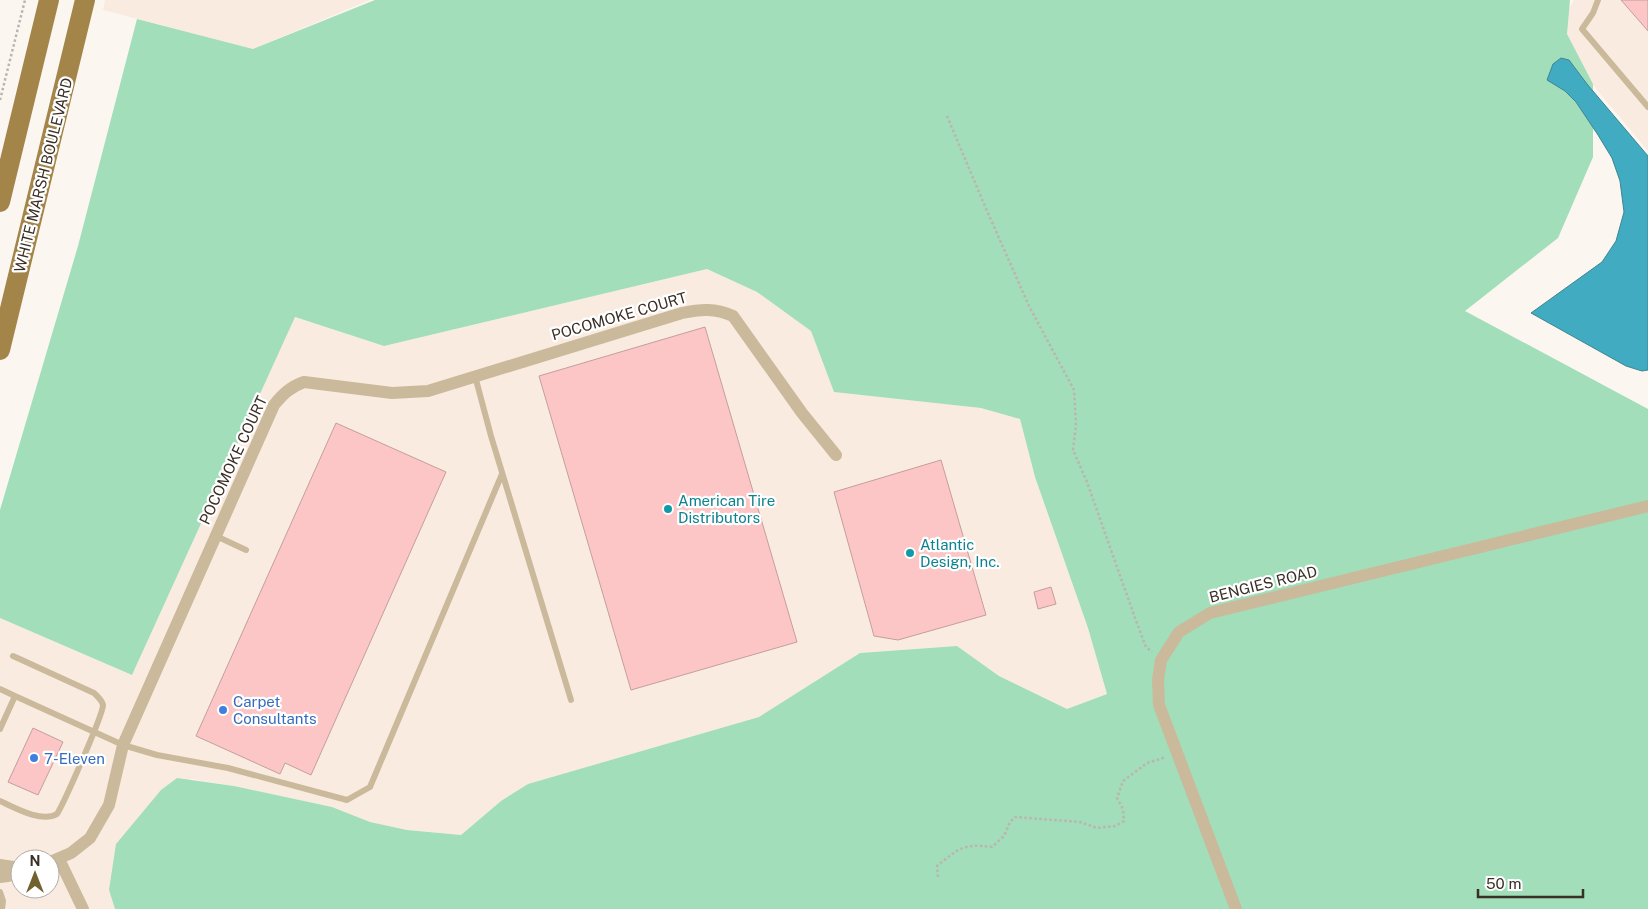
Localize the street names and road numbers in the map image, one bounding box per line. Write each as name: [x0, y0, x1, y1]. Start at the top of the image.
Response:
street label: WHITE MARSH BOULEVARD: [11, 76, 75, 274]
street label: POCOMOKE COURT: [549, 289, 689, 343]
street label: POCOMOKE COURT: [196, 393, 270, 527]
street label: BENGIES ROAD: [1207, 562, 1319, 606]

